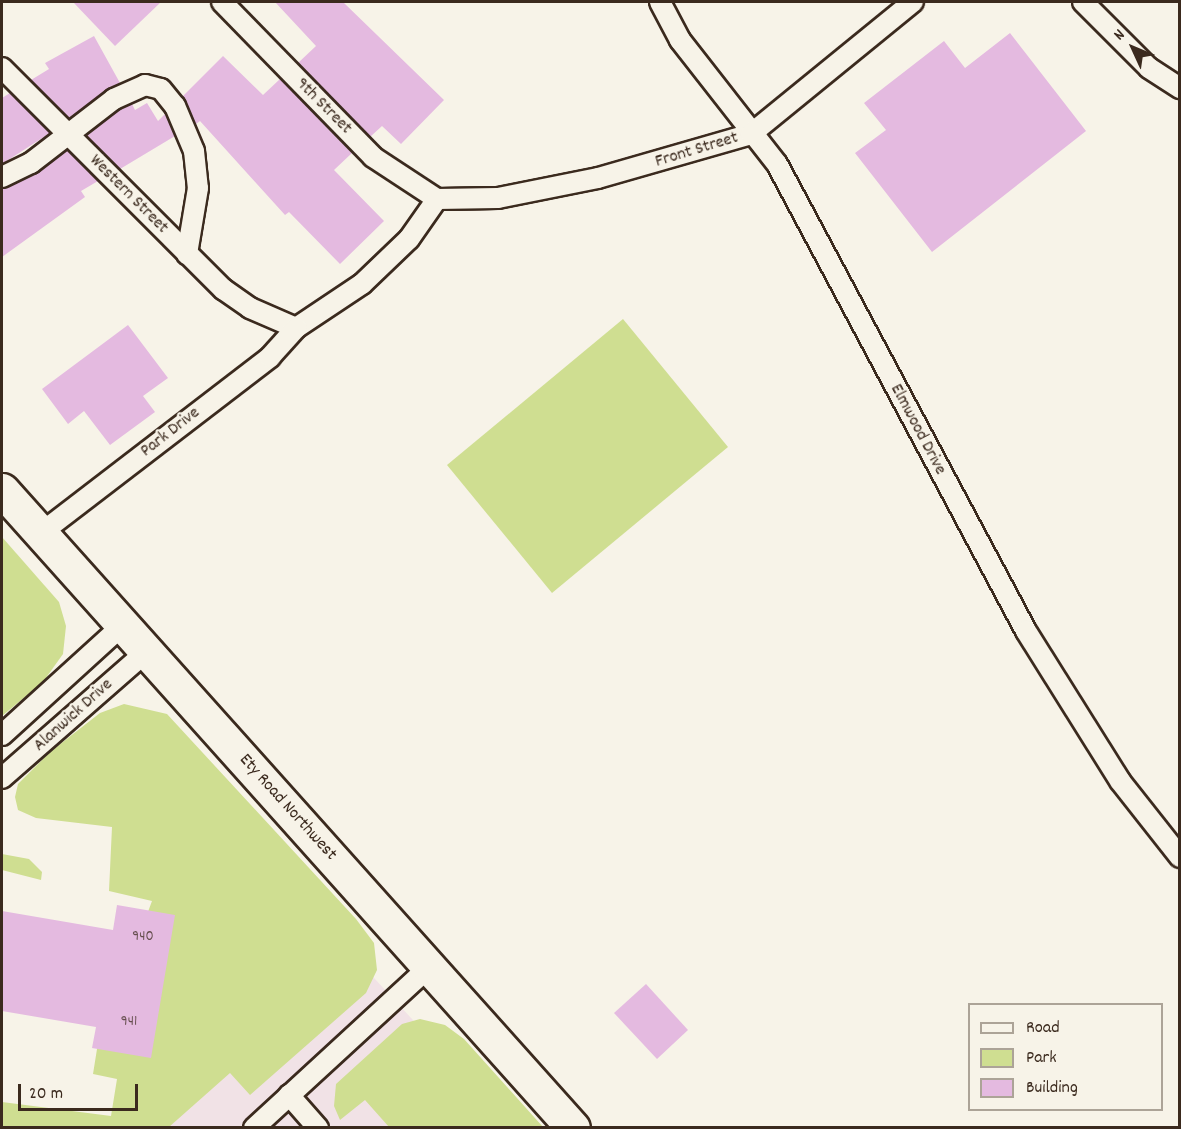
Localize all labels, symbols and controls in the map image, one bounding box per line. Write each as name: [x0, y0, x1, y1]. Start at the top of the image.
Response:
north arrow: [1103, 18, 1163, 78]
text: N: [1109, 24, 1131, 46]
street label: 9th Street: [290, 74, 356, 140]
street label: Front Street: [653, 128, 741, 174]
street label: Western Street: [84, 151, 172, 239]
street label: Elmwood Drive: [884, 381, 950, 479]
street label: Park Drive: [137, 403, 205, 463]
street label: Alanwick Drive: [30, 675, 118, 757]
street label: Ety Road Northwest: [233, 750, 341, 866]
house number: 940: [132, 929, 154, 947]
legend: [968, 1003, 1163, 1111]
house number: 941: [121, 1014, 137, 1032]
text: Road: [1026, 1016, 1060, 1041]
text: Park: [1026, 1046, 1057, 1071]
scale bar: [21, 1072, 141, 1110]
text: Building: [1026, 1076, 1078, 1101]
text: 20 m: [29, 1082, 63, 1107]

